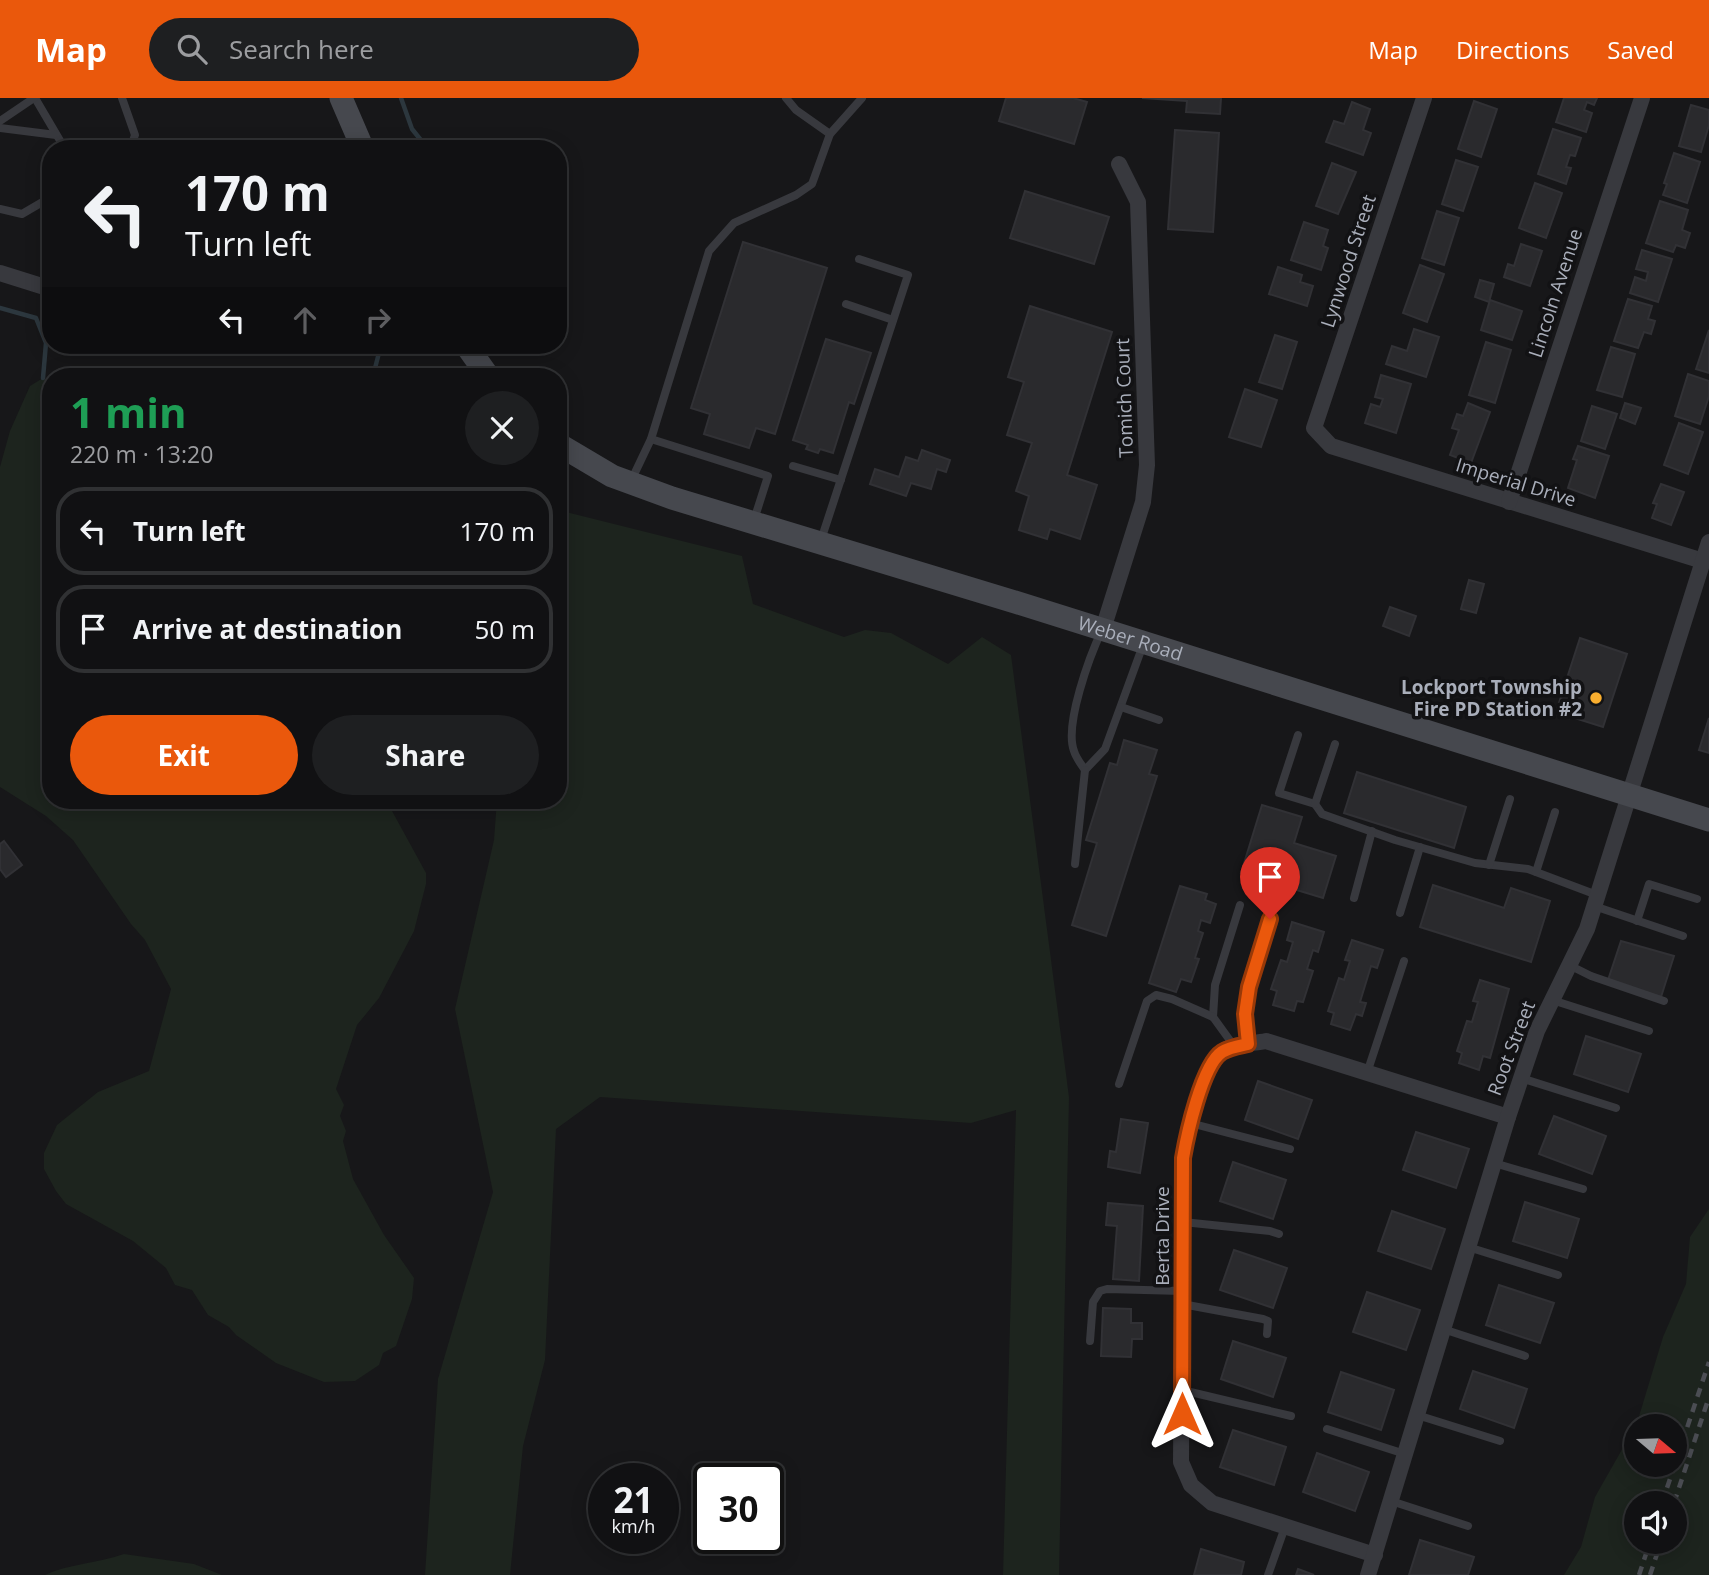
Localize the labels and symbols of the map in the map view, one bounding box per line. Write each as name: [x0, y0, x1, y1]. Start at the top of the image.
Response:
street label: Lynwood Street: [1314, 191, 1382, 331]
street label: Lincoln Avenue: [1522, 225, 1588, 361]
street label: Tomich Court: [1109, 338, 1139, 458]
street label: Imperial Drive: [1453, 451, 1579, 513]
street label: Weber Road: [1075, 610, 1186, 667]
place label: Lockport Township Fire PD Station #2: [1401, 674, 1582, 722]
marker: Lockport Township Fire PD Station #2: [1588, 690, 1604, 706]
pin: [1240, 847, 1300, 919]
street label: Root Street: [1481, 997, 1541, 1099]
street label: Berta Drive: [1149, 1186, 1175, 1286]
position arrow: [1145, 1377, 1219, 1451]
north arrow: [1624, 1414, 1687, 1477]
speed limit sign: 30: [693, 1463, 784, 1554]

